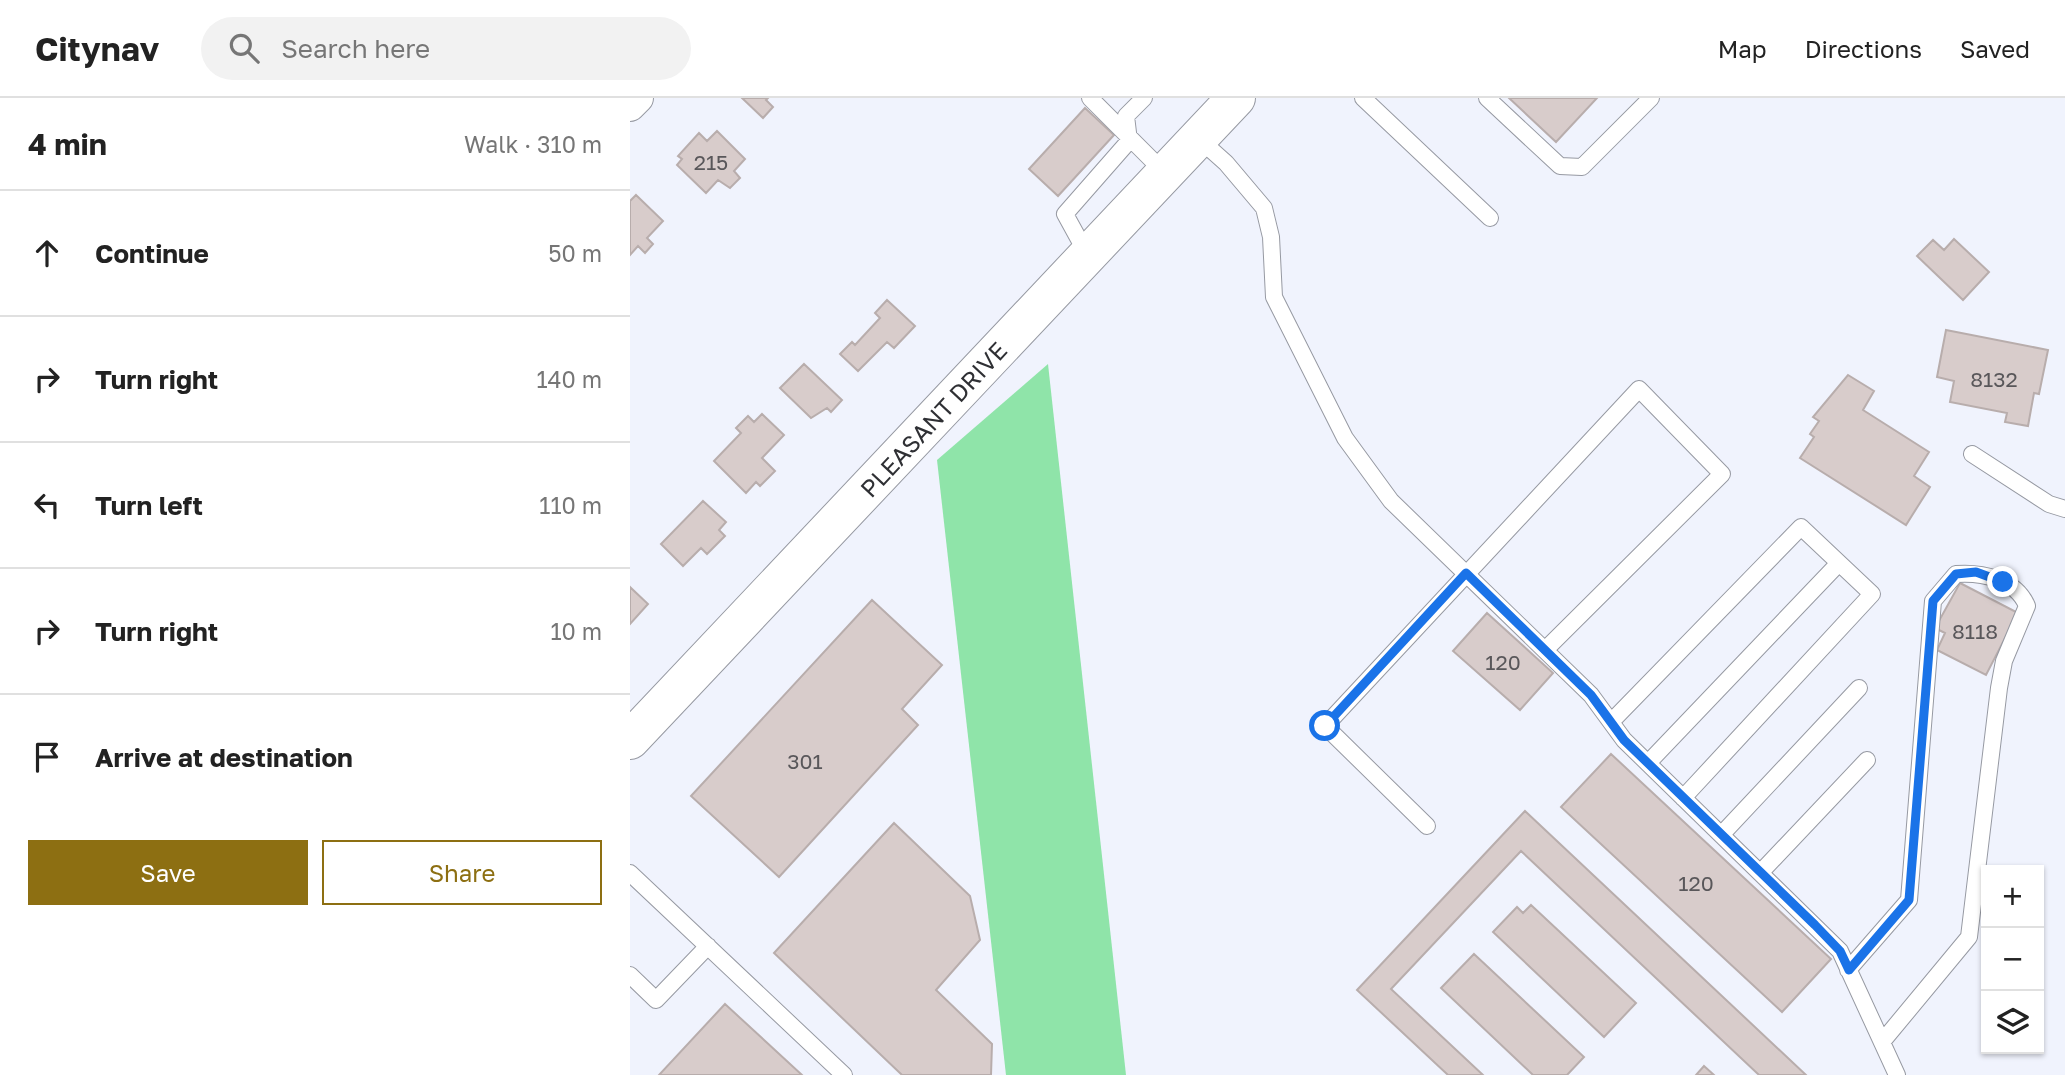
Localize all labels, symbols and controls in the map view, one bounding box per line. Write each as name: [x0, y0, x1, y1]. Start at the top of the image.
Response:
search box: [201, 17, 691, 80]
text: Citynav: [35, 29, 159, 68]
icon: search: [225, 29, 263, 67]
text: Search here: [281, 33, 430, 64]
text: Map: [1718, 34, 1767, 63]
text: Directions: [1805, 34, 1922, 63]
text: Saved: [1960, 34, 2030, 63]
text: 4 min: [28, 126, 107, 162]
text: Walk · 310 m: [464, 130, 602, 158]
house number: 215: [694, 149, 728, 175]
icon: ahead: [28, 234, 66, 272]
text: Continue: [95, 238, 209, 269]
text: 50 m: [548, 239, 602, 267]
street label: PLEASANT DRIVE: [854, 335, 1012, 503]
icon: right: [28, 360, 66, 398]
text: Turn right: [95, 364, 218, 395]
text: 140 m: [536, 365, 602, 393]
house number: 8132: [1970, 366, 2018, 392]
icon: left: [28, 486, 66, 524]
text: Turn left: [95, 490, 203, 521]
text: 110 m: [539, 491, 602, 519]
route end: [1987, 566, 2018, 597]
icon: right: [28, 612, 66, 650]
text: Turn right: [95, 616, 218, 647]
text: 10 m: [550, 617, 602, 645]
house number: 8118: [1952, 618, 1998, 644]
house number: 120: [1485, 649, 1521, 675]
route start: [1309, 710, 1340, 741]
icon: arrive: [28, 738, 66, 776]
text: Arrive at destination: [95, 742, 353, 773]
house number: 301: [787, 748, 823, 774]
button: Save: [28, 840, 308, 905]
button: Share: [322, 840, 602, 905]
map controls: [1981, 865, 2044, 1054]
button: +: [1981, 865, 2044, 928]
house number: 120: [1678, 870, 1714, 896]
button: −: [1981, 928, 2044, 991]
button: layers: [1981, 991, 2044, 1054]

